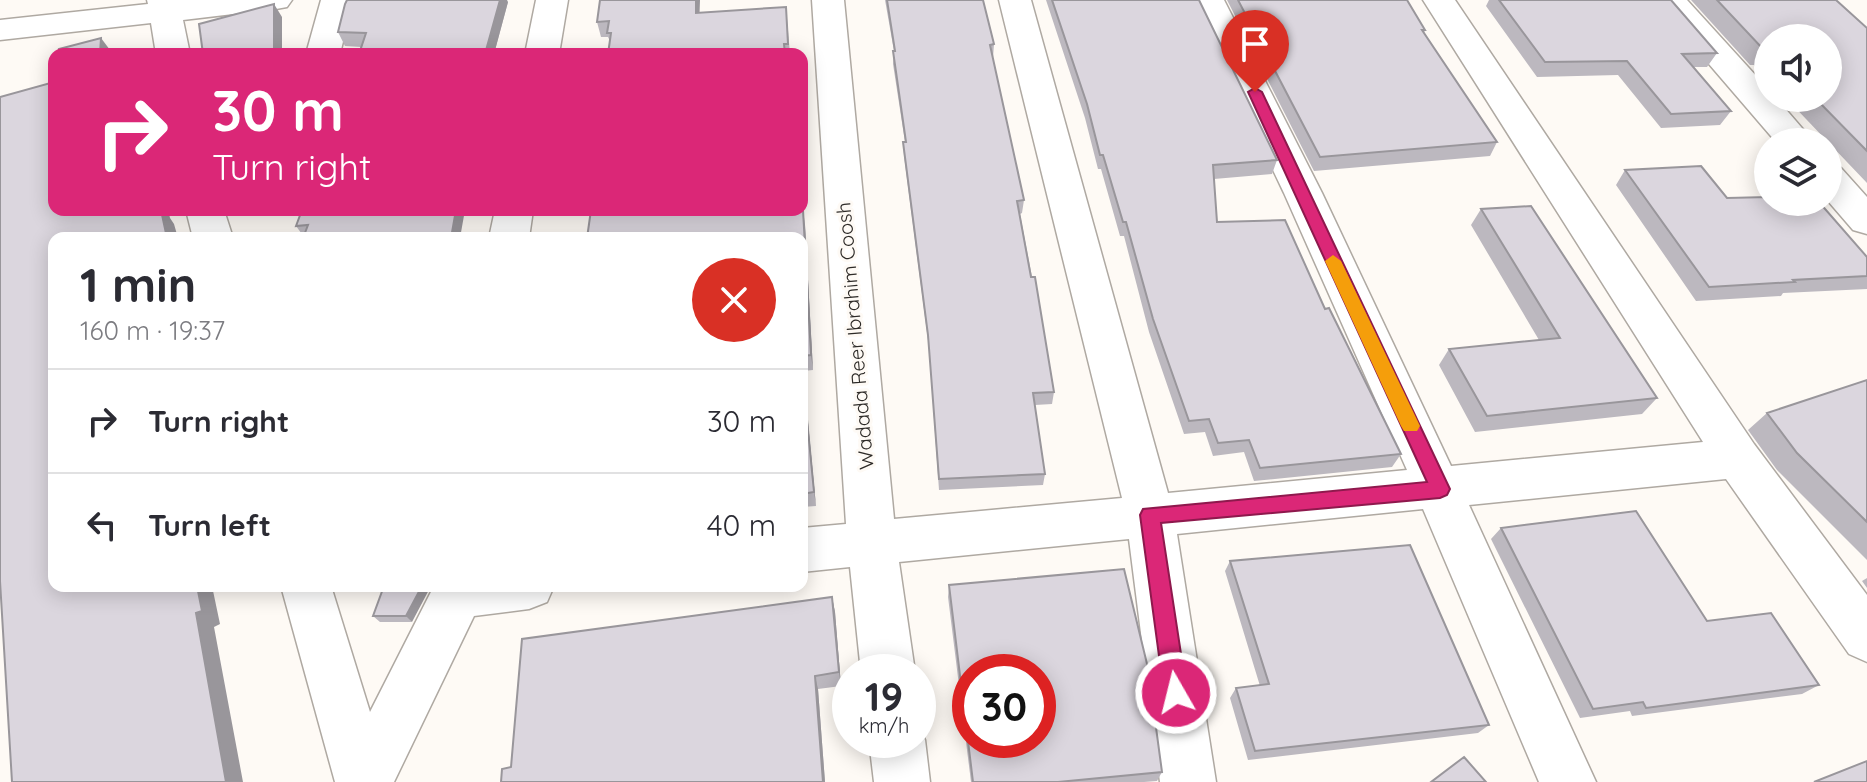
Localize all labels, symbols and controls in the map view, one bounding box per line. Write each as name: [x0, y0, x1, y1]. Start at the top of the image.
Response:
pin: [1221, 10, 1289, 92]
icon: arrive: [1233, 22, 1277, 66]
map controls: [1754, 24, 1842, 216]
button: sound: [1754, 24, 1842, 112]
text: 30 m: [212, 75, 344, 145]
icon: right: [80, 80, 184, 184]
button: layers: [1754, 128, 1842, 216]
text: Turn right: [212, 144, 371, 189]
street label: Wadada Reer Ibrahim Coosh: [830, 201, 879, 471]
text: 1 min: [80, 254, 196, 314]
button: close: [692, 258, 776, 342]
text: 160 m · 19:37: [80, 314, 225, 347]
icon: right: [80, 399, 124, 443]
text: Turn right: [148, 402, 289, 440]
text: 30 m: [707, 402, 776, 440]
icon: left: [80, 503, 124, 547]
text: Turn left: [148, 506, 271, 544]
text: 40 m: [707, 506, 776, 544]
position arrow: [1134, 651, 1218, 735]
speed limit sign: 30: [952, 654, 1056, 758]
text: 19: [865, 671, 903, 721]
text: km/h: [859, 713, 909, 738]

